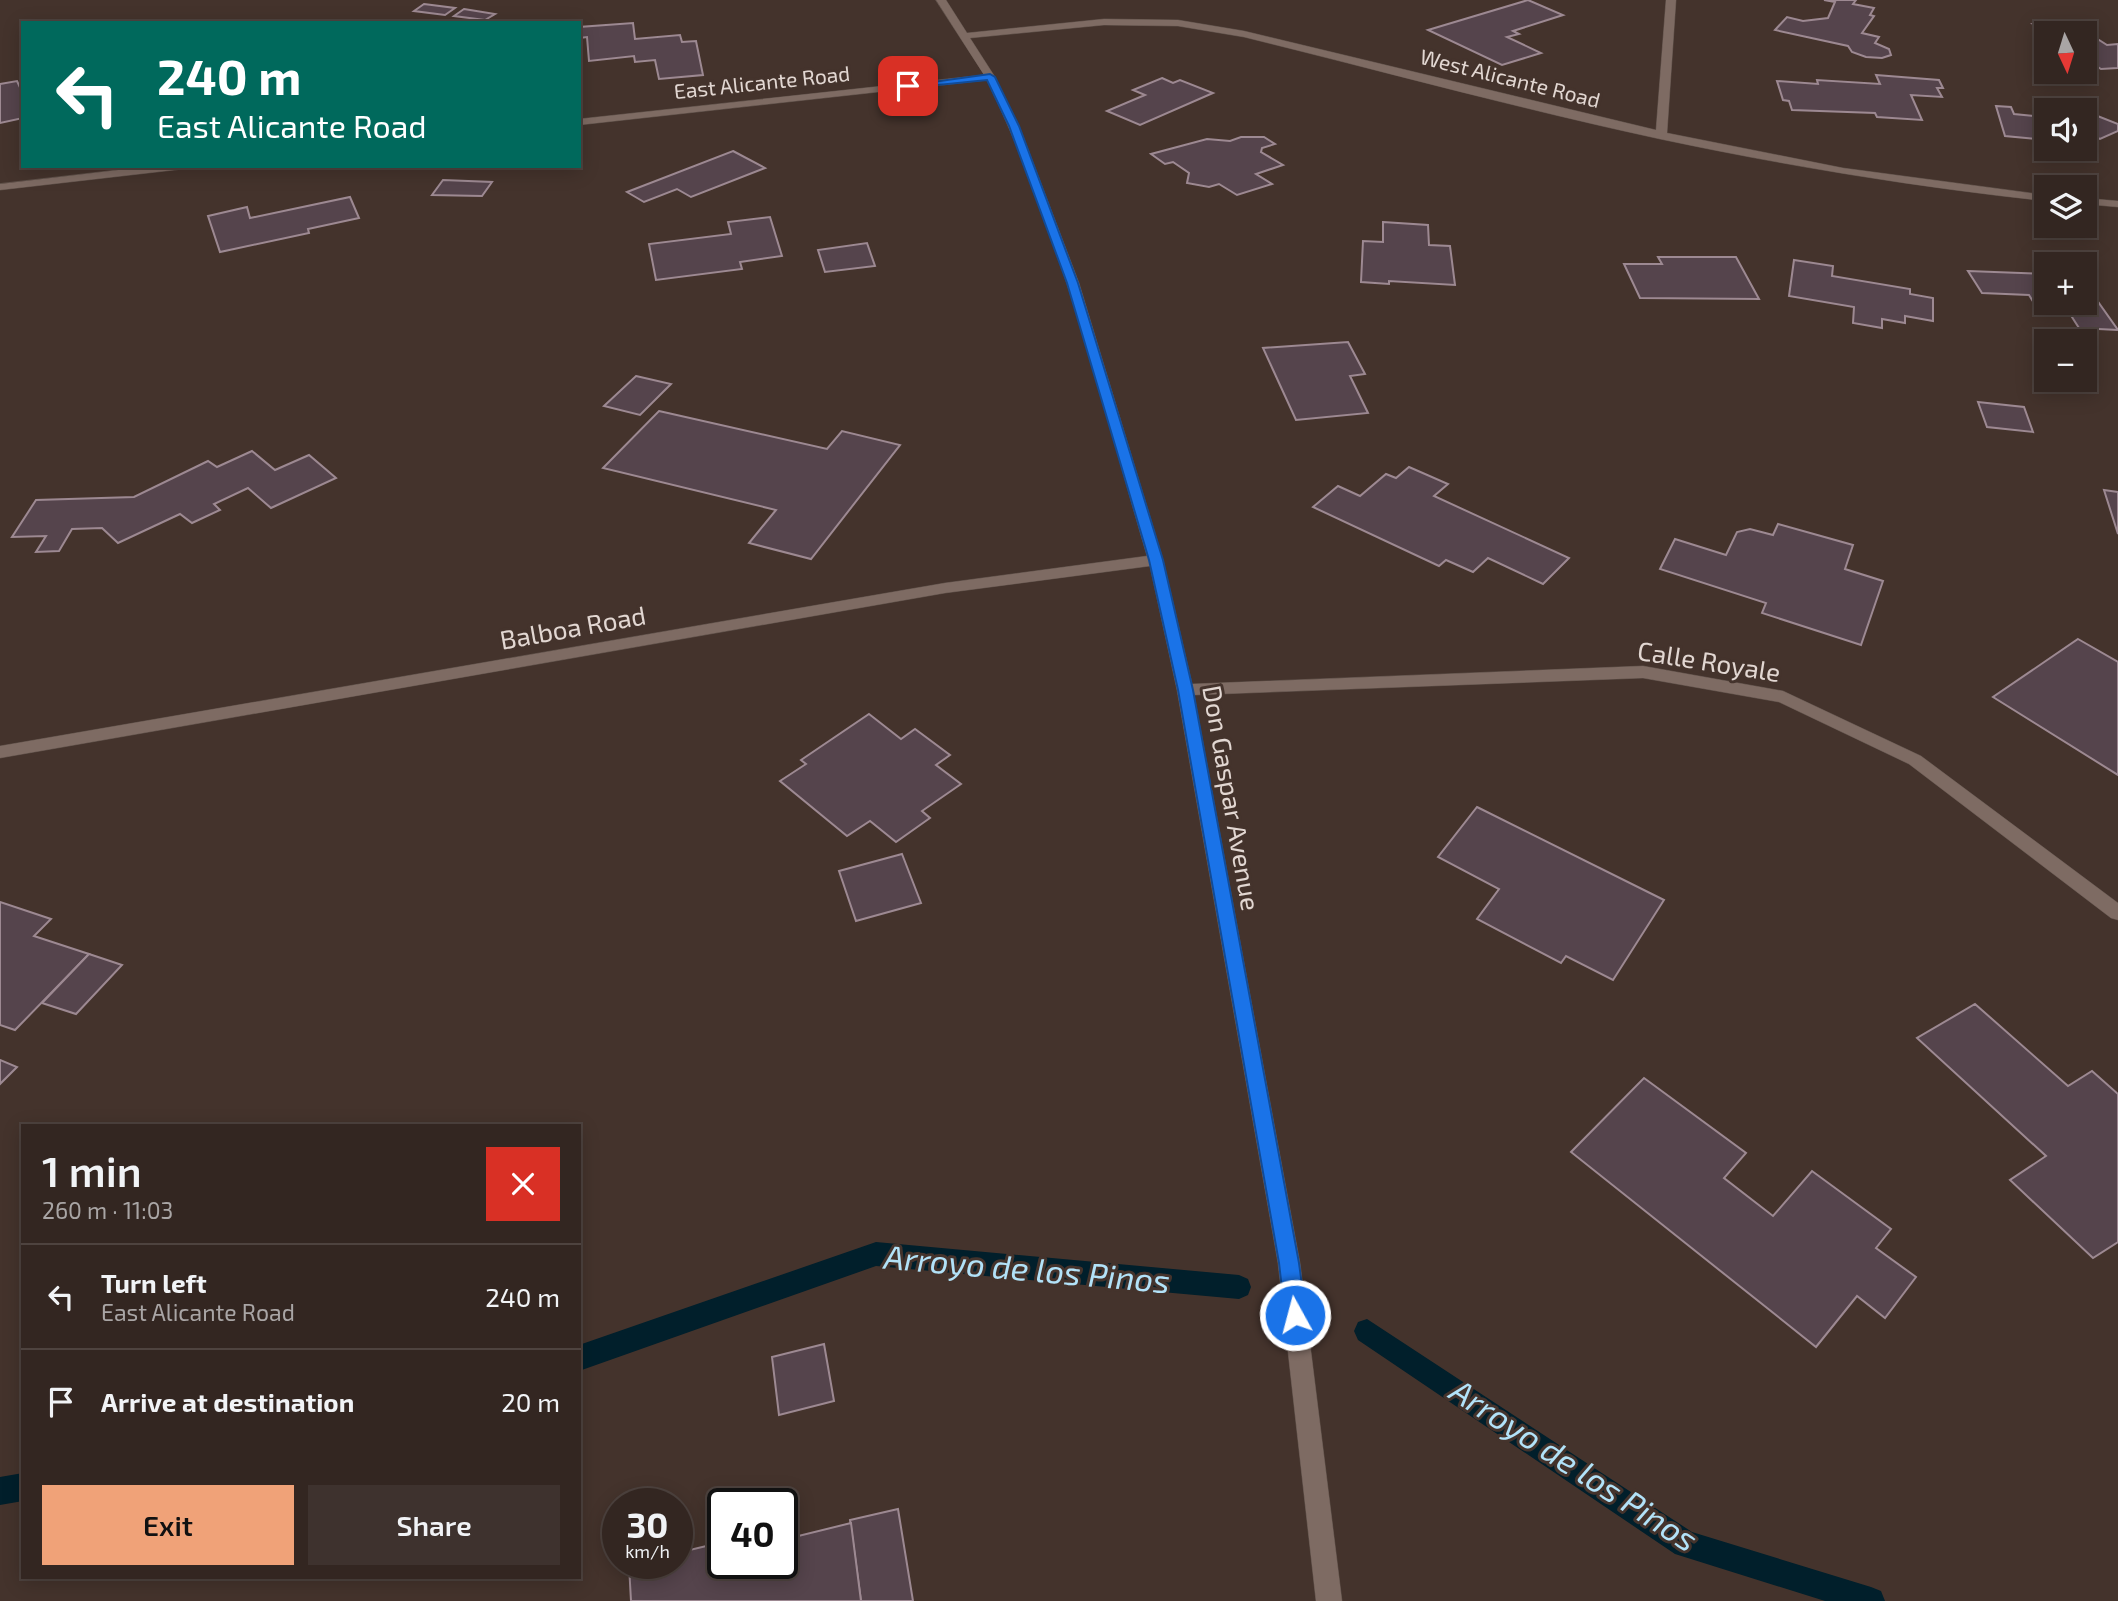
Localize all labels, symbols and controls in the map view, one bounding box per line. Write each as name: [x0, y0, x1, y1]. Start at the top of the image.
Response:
north arrow: [2034, 21, 2096, 84]
map controls: [2034, 21, 2097, 392]
street label: West Alicante Road: [1418, 43, 1603, 112]
text: 240 m: [157, 46, 301, 105]
icon: left: [42, 49, 133, 140]
pin: [878, 56, 938, 116]
street label: East Alicante Road: [673, 60, 851, 103]
icon: arrive: [889, 67, 927, 105]
button: sound: [2034, 98, 2097, 161]
text: East Alicante Road: [157, 106, 427, 144]
button: layers: [2034, 175, 2097, 238]
button: +: [2034, 252, 2097, 315]
button: −: [2034, 329, 2097, 392]
street label: Balboa Road: [497, 598, 648, 655]
street label: Calle Royale: [1635, 634, 1783, 687]
street label: Don Gaspar Avenue: [1197, 683, 1268, 913]
text: 1 min: [42, 1145, 142, 1195]
button: close: [486, 1147, 560, 1221]
text: 260 m · 11:03: [42, 1196, 173, 1224]
water label: Arroyo de los Pinos: [881, 1235, 1172, 1301]
text: Turn left: [101, 1267, 207, 1298]
icon: left: [42, 1278, 80, 1316]
position arrow: [1258, 1278, 1332, 1352]
text: 240 m: [485, 1281, 560, 1312]
text: East Alicante Road: [101, 1298, 295, 1326]
water label: Arroyo de los Pinos: [1442, 1369, 1706, 1560]
icon: arrive: [42, 1383, 80, 1421]
text: Arrive at destination: [101, 1386, 354, 1417]
text: 20 m: [501, 1386, 560, 1417]
button: Exit: [42, 1485, 294, 1565]
button: Share: [308, 1485, 560, 1565]
speed limit sign: 40: [707, 1488, 798, 1579]
text: 30: [627, 1503, 668, 1545]
text: km/h: [625, 1540, 670, 1562]

